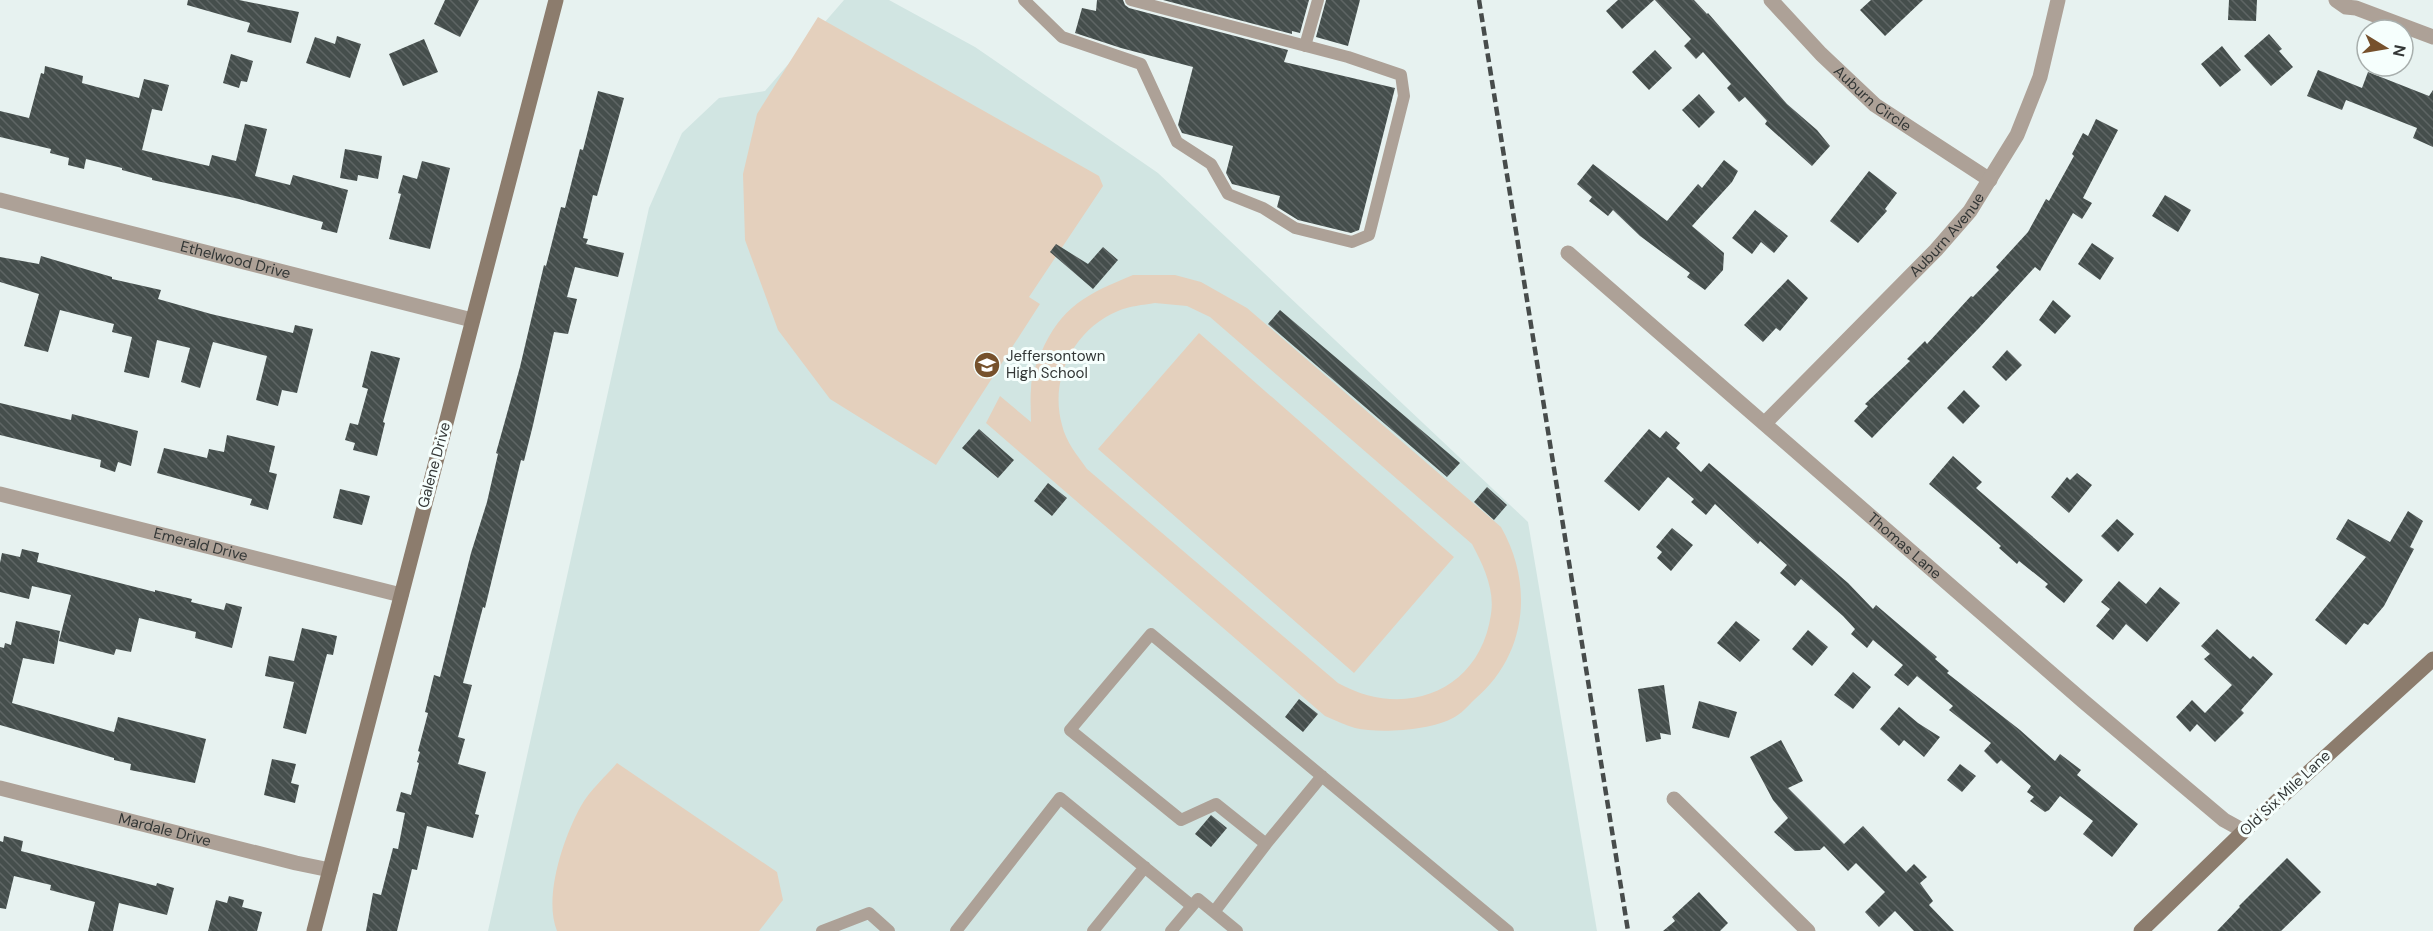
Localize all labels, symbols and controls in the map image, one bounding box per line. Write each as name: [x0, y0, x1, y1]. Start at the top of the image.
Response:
north arrow: [2355, 18, 2415, 78]
text: N: [2388, 43, 2411, 58]
street label: Auburn Circle: [1829, 61, 1915, 136]
street label: Auburn Avenue: [1905, 189, 1989, 281]
street label: Ethelwood Drive: [178, 236, 293, 283]
place label: Jeffersontown High School: [1006, 346, 1105, 383]
school or university icon: Jeffersontown High School: [972, 350, 1002, 380]
street label: Galene Drive: [413, 420, 455, 510]
street label: Thomas Lane: [1863, 508, 1946, 584]
street label: Emerald Drive: [152, 523, 250, 566]
street label: Old Six Mile Lane: [2235, 746, 2335, 840]
street label: Mardale Drive: [116, 808, 213, 851]

